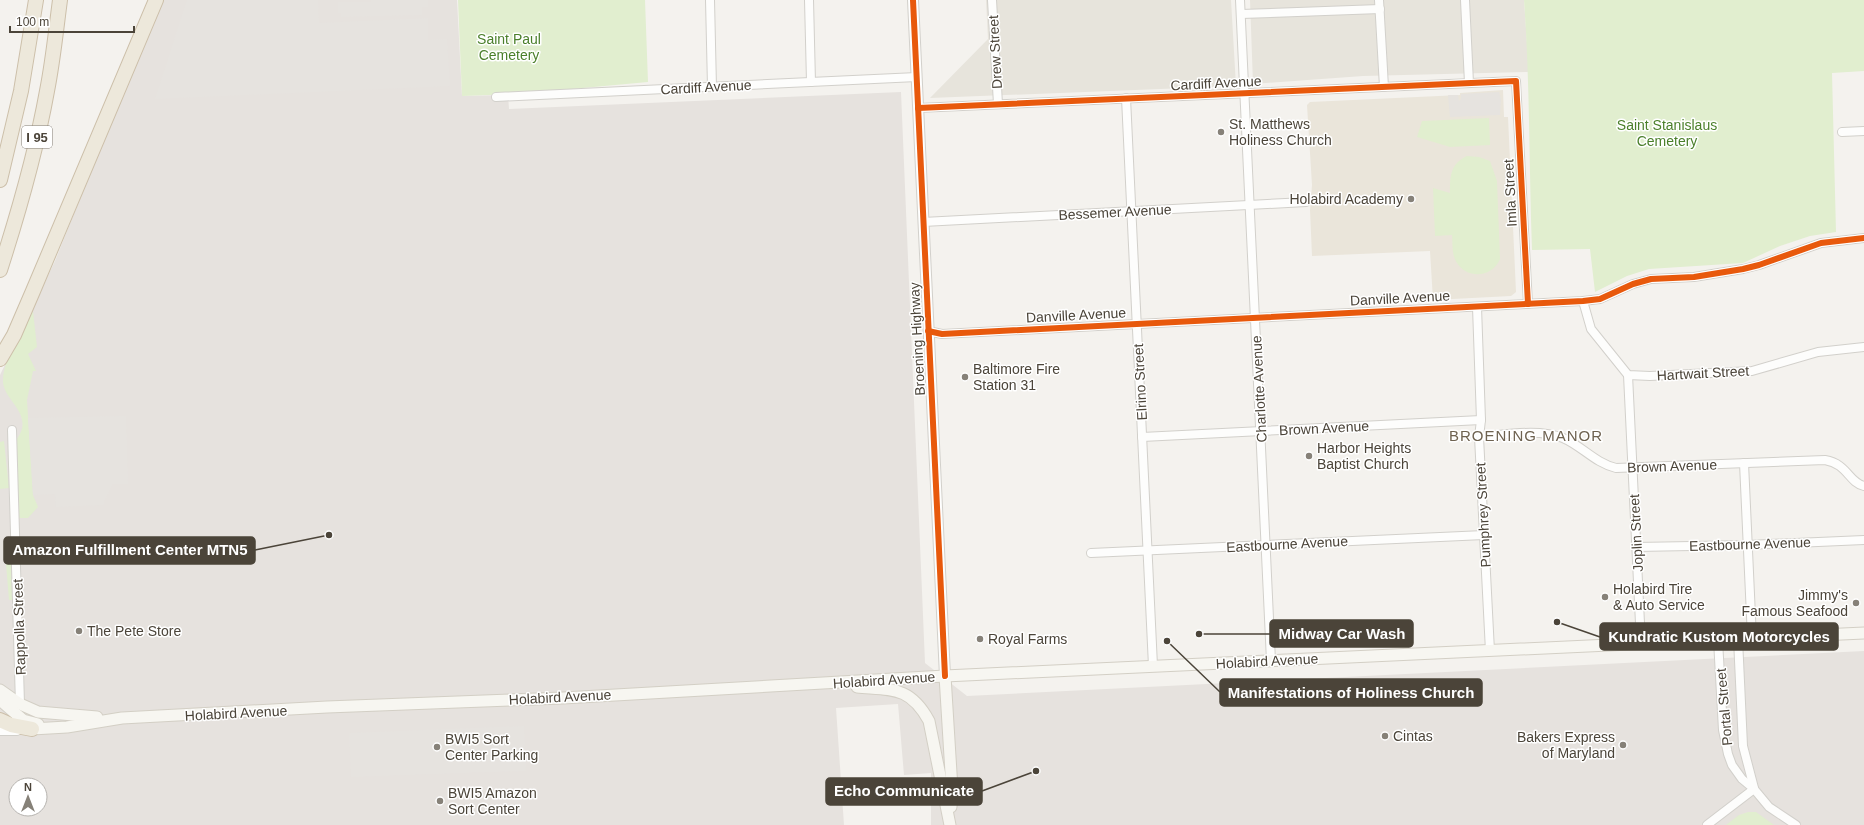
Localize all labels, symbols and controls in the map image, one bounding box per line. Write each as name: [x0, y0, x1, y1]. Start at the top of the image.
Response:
scale bar: [10, 8, 134, 34]
text: 100 m: [16, 15, 49, 29]
street label: Drew Street: [985, 15, 1005, 89]
park label: Saint Paul Cemetery: [477, 31, 541, 63]
street label: Cardiff Avenue: [1170, 73, 1262, 93]
street label: Cardiff Avenue: [660, 77, 752, 97]
place label: St. Matthews Holiness Church: [1229, 116, 1332, 148]
park label: Saint Stanislaus Cemetery: [1617, 117, 1717, 149]
road number: I 95: [22, 126, 52, 148]
marker: St. Matthews Holiness Church: [1216, 127, 1226, 137]
street label: Imla Street: [1500, 159, 1520, 227]
place label: Holabird Academy: [1289, 191, 1403, 207]
marker: Holabird Academy: [1406, 194, 1416, 204]
street label: Bessemer Avenue: [1058, 201, 1172, 223]
street label: Broening Highway: [906, 282, 928, 396]
street label: Danville Avenue: [1350, 287, 1451, 309]
street label: Danville Avenue: [1026, 304, 1127, 326]
street label: Charlotte Avenue: [1248, 335, 1270, 443]
street label: Elrino Street: [1130, 343, 1150, 421]
place label: Baltimore Fire Station 31: [973, 361, 1060, 393]
street label: Hartwait Street: [1656, 363, 1750, 383]
marker: Baltimore Fire Station 31: [960, 372, 970, 382]
street label: Brown Avenue: [1279, 418, 1370, 438]
district label: BROENING MANOR: [1449, 427, 1603, 444]
place label: Harbor Heights Baptist Church: [1317, 440, 1411, 472]
marker: Harbor Heights Baptist Church: [1304, 451, 1314, 461]
street label: Brown Avenue: [1627, 456, 1717, 476]
street label: Pumphrey Street: [1472, 462, 1494, 568]
street label: Joplin Street: [1626, 494, 1646, 572]
street label: Eastbourne Avenue: [1226, 533, 1349, 555]
street label: Eastbourne Avenue: [1689, 534, 1811, 554]
callout: Amazon Fulfillment Center MTN5: [4, 537, 255, 564]
text: Amazon Fulfillment Center MTN5: [12, 541, 248, 558]
street label: Rappolla Street: [9, 578, 29, 676]
place label: Holabird Tire & Auto Service: [1613, 581, 1705, 613]
place label: Jimmy's Famous Seafood: [1741, 587, 1848, 619]
marker: Holabird Tire & Auto Service: [1600, 592, 1610, 602]
marker: Jimmy's Famous Seafood: [1851, 598, 1861, 608]
callout: Midway Car Wash: [1270, 620, 1413, 647]
place label: The Pete Store: [87, 623, 181, 639]
callout: Kundratic Kustom Motorcycles: [1600, 623, 1838, 650]
text: Midway Car Wash: [1279, 625, 1405, 642]
marker: The Pete Store: [74, 626, 84, 636]
text: Kundratic Kustom Motorcycles: [1608, 628, 1830, 645]
place label: Royal Farms: [988, 631, 1067, 647]
marker: Royal Farms: [975, 634, 985, 644]
street label: Holabird Avenue: [1215, 650, 1319, 672]
street label: Portal Street: [1713, 667, 1735, 746]
street label: Holabird Avenue: [832, 668, 936, 692]
callout: Manifestations of Holiness Church: [1220, 679, 1482, 706]
text: Manifestations of Holiness Church: [1228, 684, 1474, 701]
street label: Holabird Avenue: [508, 686, 612, 708]
street label: Holabird Avenue: [184, 702, 288, 724]
place label: Cintas: [1393, 728, 1433, 744]
place label: Bakers Express of Maryland: [1517, 729, 1615, 761]
place label: BWI5 Sort Center Parking: [445, 731, 538, 763]
marker: Cintas: [1380, 731, 1390, 741]
marker: Bakers Express of Maryland: [1618, 740, 1628, 750]
marker: BWI5 Sort Center Parking: [432, 742, 442, 752]
north arrow: [8, 777, 48, 817]
callout: Echo Communicate: [826, 778, 982, 805]
text: N: [24, 781, 32, 793]
text: Echo Communicate: [834, 782, 974, 799]
place label: BWI5 Amazon Sort Center: [448, 785, 537, 817]
marker: BWI5 Amazon Sort Center: [435, 796, 445, 806]

